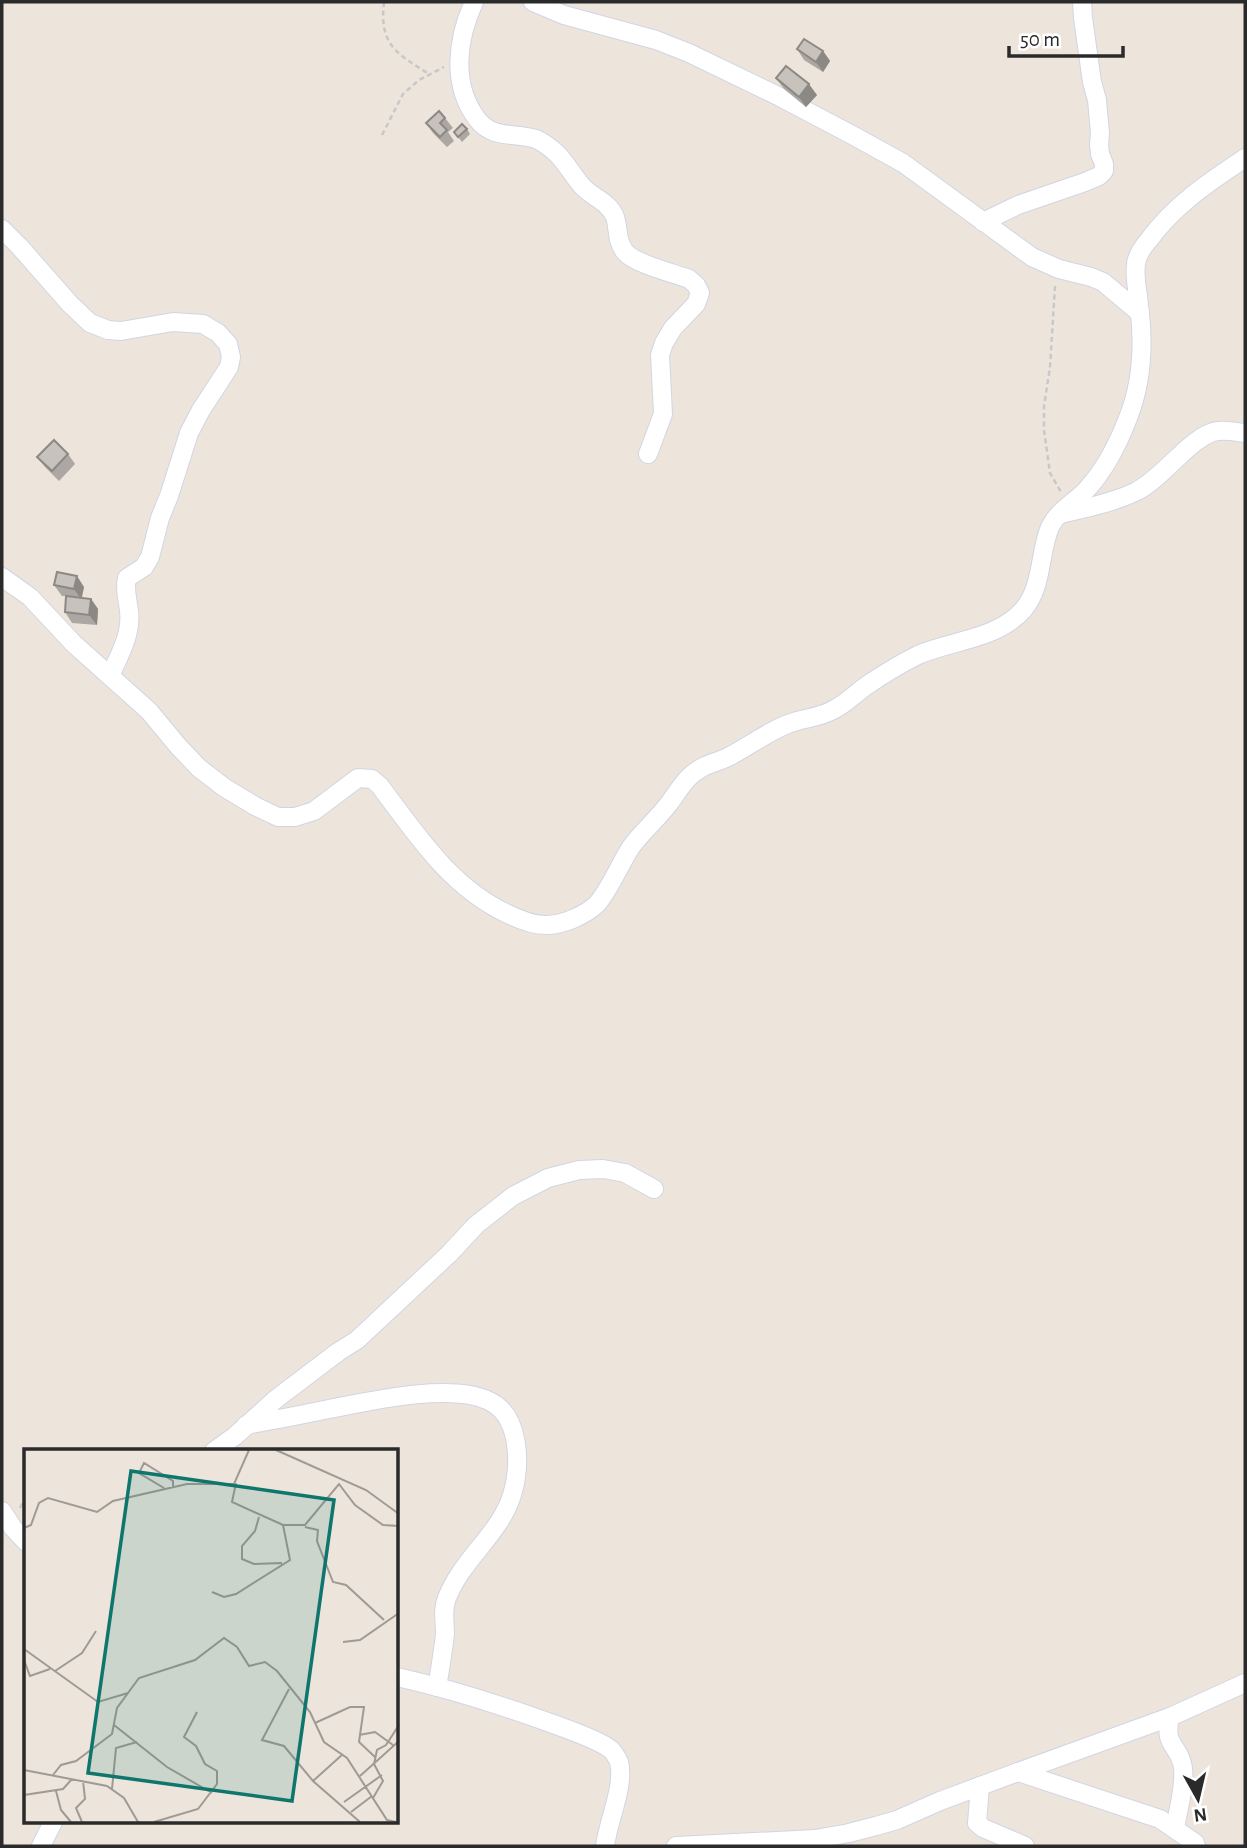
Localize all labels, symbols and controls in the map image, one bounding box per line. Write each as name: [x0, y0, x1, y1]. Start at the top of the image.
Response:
scale bar: [1009, 14, 1123, 58]
text: 50 m: [1020, 29, 1060, 50]
inset map: [24, 1449, 399, 1824]
north arrow: [1163, 1764, 1233, 1834]
text: N: [1192, 1804, 1208, 1825]

